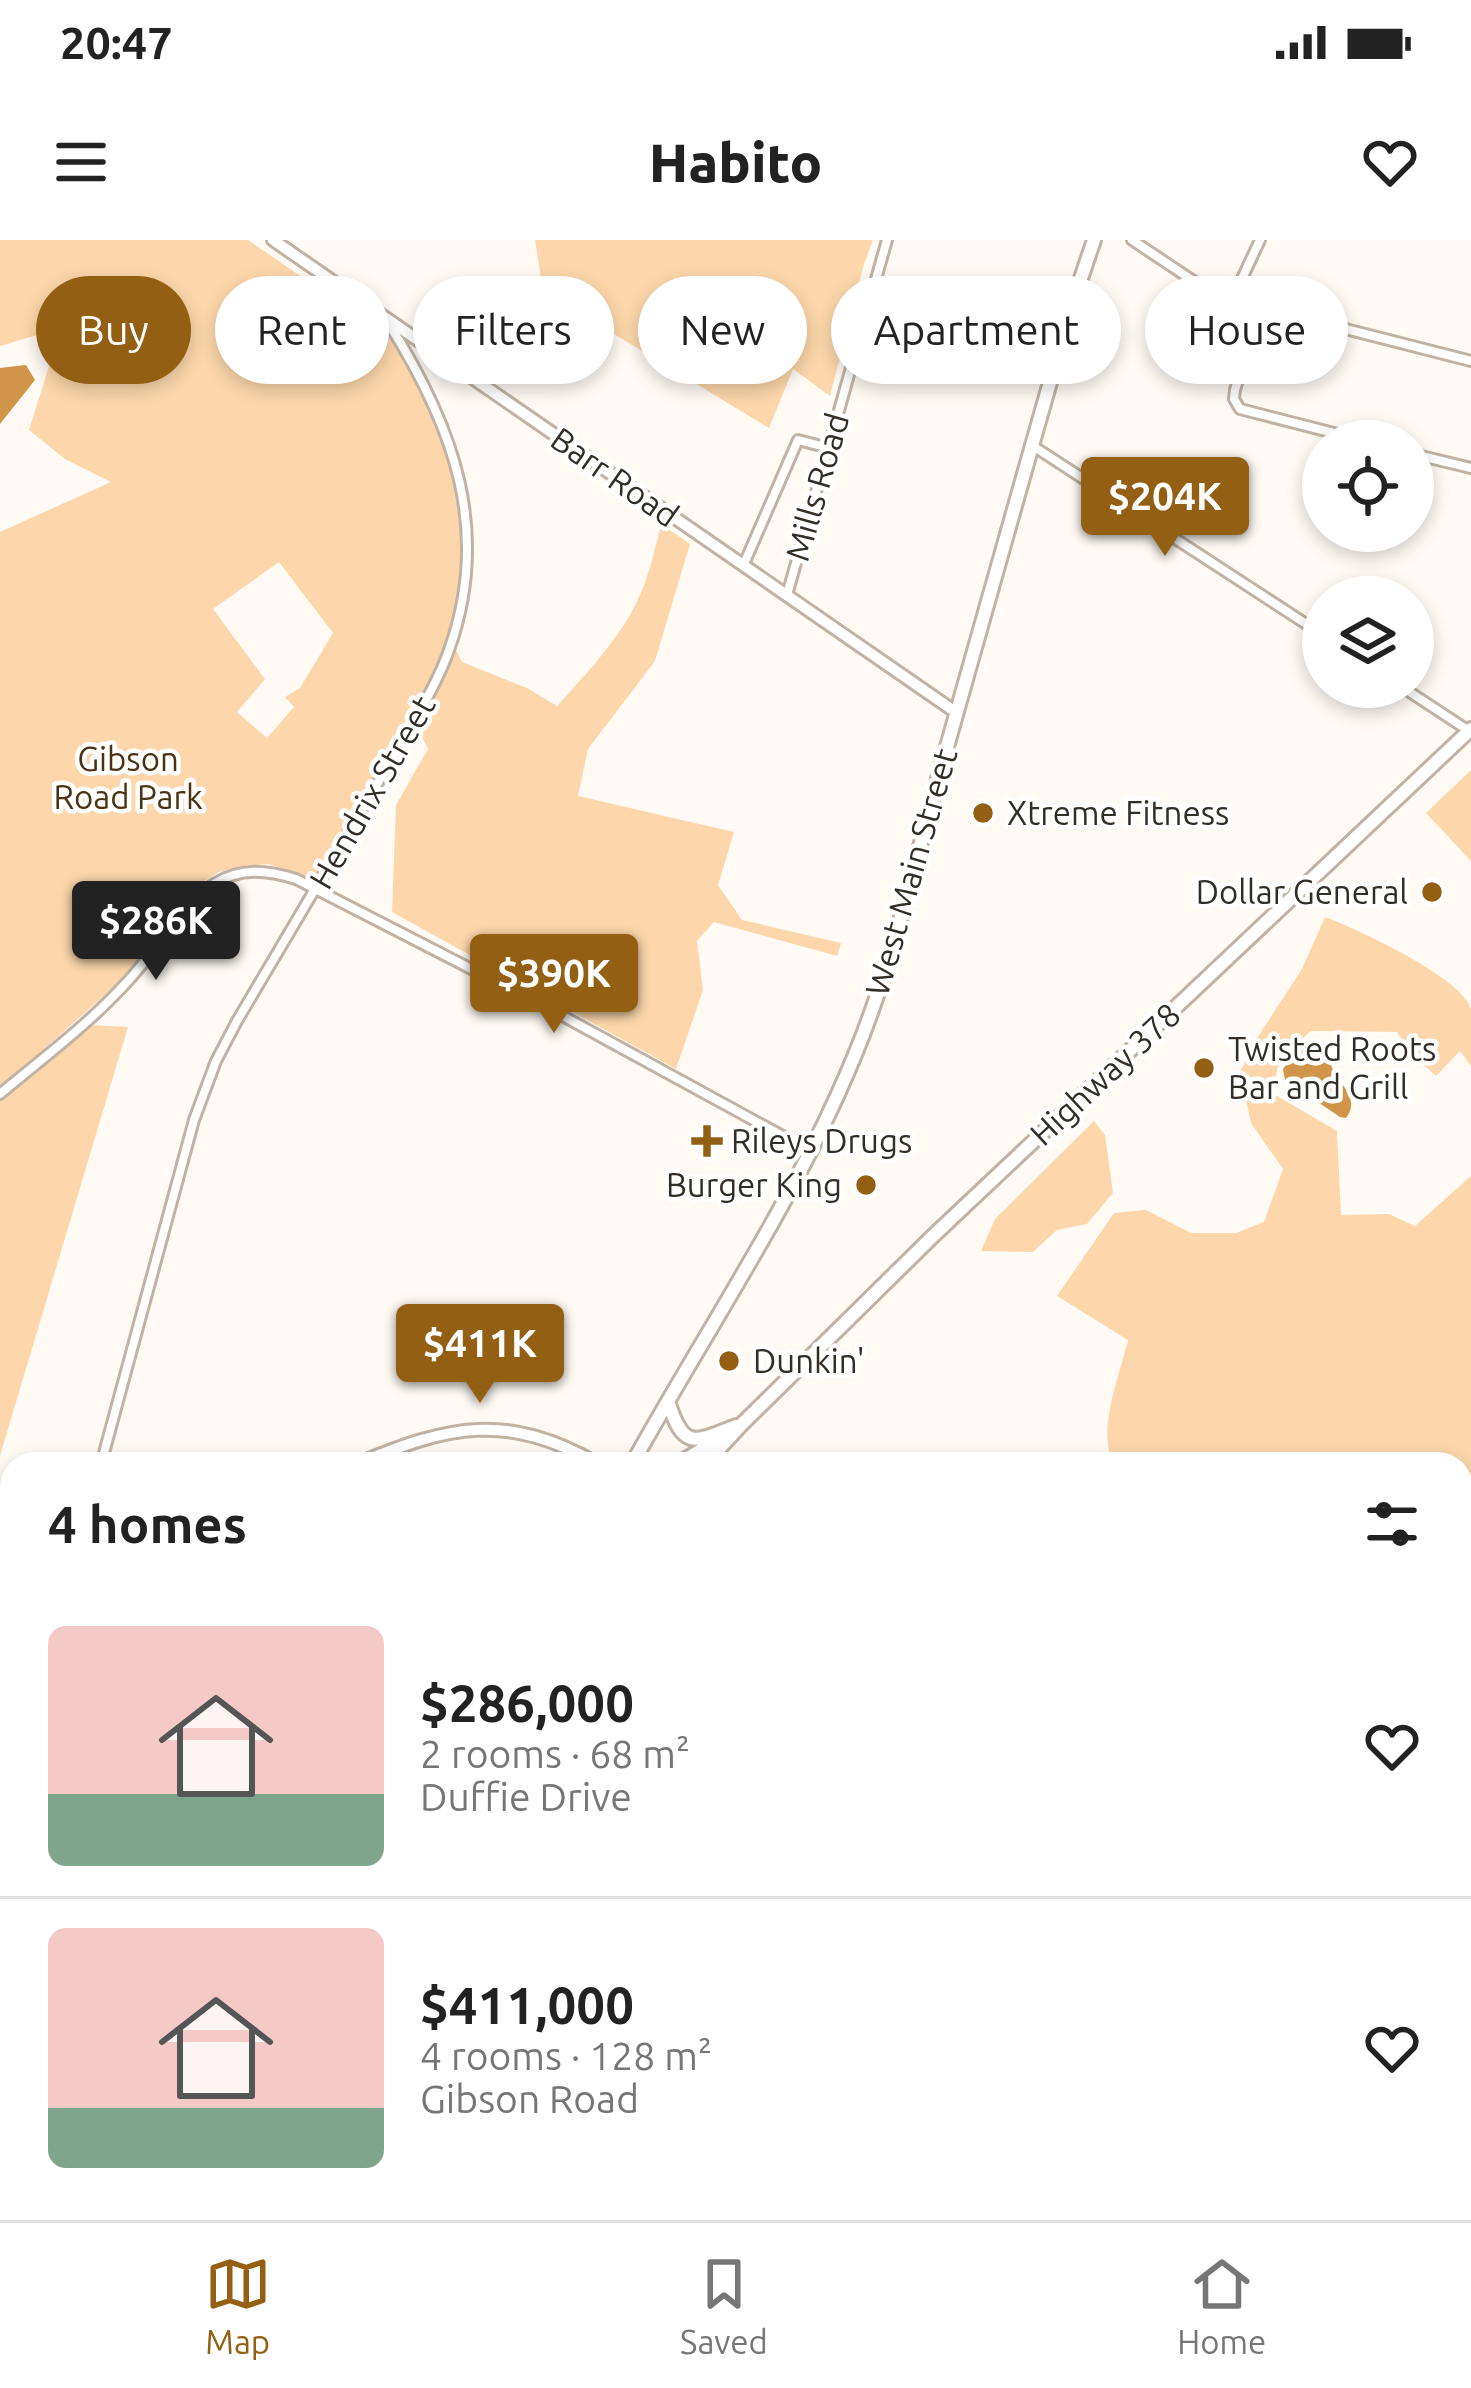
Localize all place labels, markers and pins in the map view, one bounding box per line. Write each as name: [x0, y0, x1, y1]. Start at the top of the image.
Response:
pin: $204K: [1081, 457, 1249, 559]
place label: Xtreme Fitness: [1007, 794, 1229, 831]
marker: Xtreme Fitness: [970, 800, 996, 826]
place label: Dollar General: [1196, 873, 1408, 910]
marker: Dollar General: [1419, 879, 1445, 905]
pin: $286K: [72, 881, 240, 983]
pin: $390K: [470, 934, 638, 1036]
place label: Twisted Roots Bar and Grill: [1228, 1030, 1436, 1105]
marker: Twisted Roots Bar and Grill: [1191, 1055, 1217, 1081]
place label: Rileys Drugs: [731, 1122, 912, 1159]
marker: Rileys Drugs: [694, 1128, 720, 1154]
place label: Burger King: [666, 1166, 842, 1203]
marker: Burger King: [853, 1172, 879, 1198]
pin: $411K: [396, 1304, 564, 1406]
place label: Dunkin': [753, 1342, 865, 1379]
marker: Dunkin': [716, 1348, 742, 1374]

